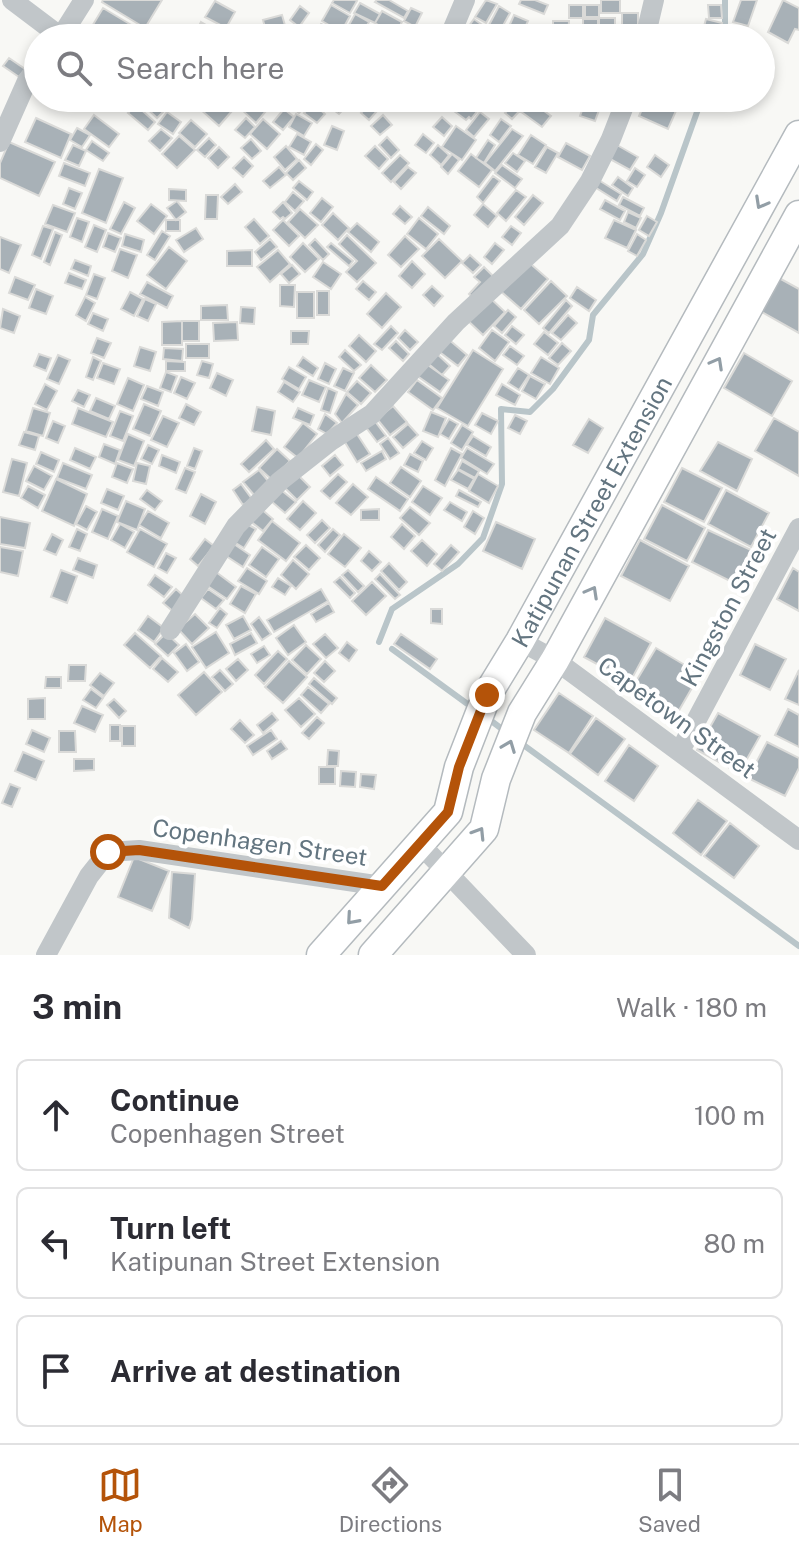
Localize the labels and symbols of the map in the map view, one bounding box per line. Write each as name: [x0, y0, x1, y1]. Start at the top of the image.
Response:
one-way arrow: [755, 195, 771, 209]
one-way arrow: [707, 358, 723, 372]
street label: Katipunan Street Extension: [505, 371, 677, 652]
street label: Kingston Street: [675, 523, 781, 691]
one-way arrow: [583, 585, 598, 600]
street label: Capetown Street: [593, 650, 761, 784]
route end: [469, 677, 505, 713]
one-way arrow: [499, 740, 516, 754]
street label: Copenhagen Street: [151, 813, 369, 871]
one-way arrow: [469, 827, 484, 842]
route start: [90, 834, 126, 870]
one-way arrow: [348, 910, 362, 925]

